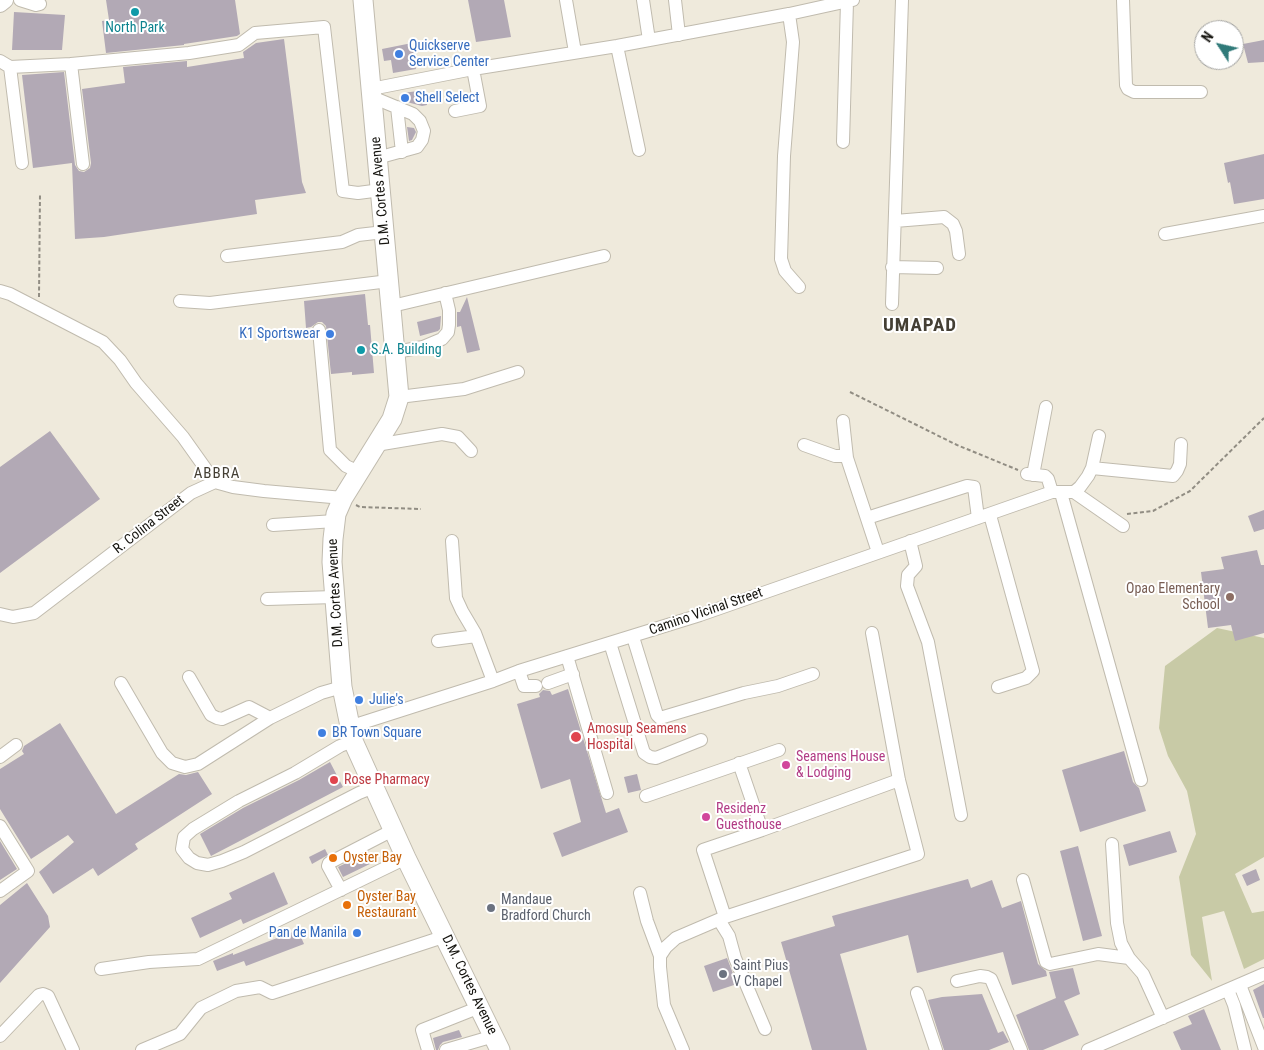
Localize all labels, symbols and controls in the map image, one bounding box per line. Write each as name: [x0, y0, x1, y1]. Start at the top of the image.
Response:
marker: North Park: [129, 6, 141, 18]
place label: North Park: [105, 20, 165, 36]
north arrow: [1194, 20, 1244, 70]
text: N: [1199, 29, 1217, 45]
place label: Quickserve Service Center: [409, 38, 489, 70]
marker: Quickserve Service Center: [393, 48, 405, 60]
place label: Shell Select: [415, 90, 479, 106]
marker: Shell Select: [399, 92, 411, 104]
street label: D.M. Cortes Avenue: [368, 136, 394, 246]
district label: UMAPAD: [882, 315, 958, 337]
place label: K1 Sportswear: [239, 326, 320, 342]
marker: K1 Sportswear: [324, 328, 336, 340]
place label: S.A. Building: [371, 342, 442, 358]
marker: S.A. Building: [355, 344, 367, 356]
district label: ABBRA: [193, 465, 241, 483]
street label: R. Colina Street: [110, 492, 188, 558]
street label: D.M. Cortes Avenue: [325, 538, 347, 648]
place label: Opao Elementary School: [1126, 581, 1220, 614]
street label: Camino Vicinal Street: [647, 585, 765, 639]
marker: Opao Elementary School: [1224, 591, 1236, 603]
place label: Julie's: [369, 692, 404, 708]
marker: Julie's: [353, 694, 365, 706]
place label: Amosup Seamens Hospital: [587, 721, 687, 754]
place label: BR Town Square: [332, 725, 421, 741]
marker: BR Town Square: [316, 727, 328, 739]
marker: Amosup Seamens Hospital: [569, 730, 583, 744]
place label: Seamens House & Lodging: [796, 749, 885, 782]
marker: Seamens House & Lodging: [780, 759, 792, 771]
place label: Rose Pharmacy: [344, 772, 430, 788]
marker: Rose Pharmacy: [328, 774, 340, 786]
place label: Residenz Guesthouse: [716, 801, 782, 834]
marker: Residenz Guesthouse: [700, 811, 712, 823]
place label: Oyster Bay: [343, 850, 402, 866]
marker: Oyster Bay: [327, 852, 339, 864]
place label: Oyster Bay Restaurant: [357, 889, 417, 922]
place label: Mandaue Bradford Church: [501, 892, 591, 924]
marker: Oyster Bay Restaurant: [341, 899, 353, 911]
marker: Mandaue Bradford Church: [485, 902, 497, 914]
place label: Pan de Manila: [269, 925, 347, 941]
marker: Pan de Manila: [351, 927, 363, 939]
street label: D.M. Cortes Avenue: [438, 932, 500, 1038]
place label: Saint Pius V Chapel: [733, 958, 788, 990]
marker: Saint Pius V Chapel: [717, 968, 729, 980]

